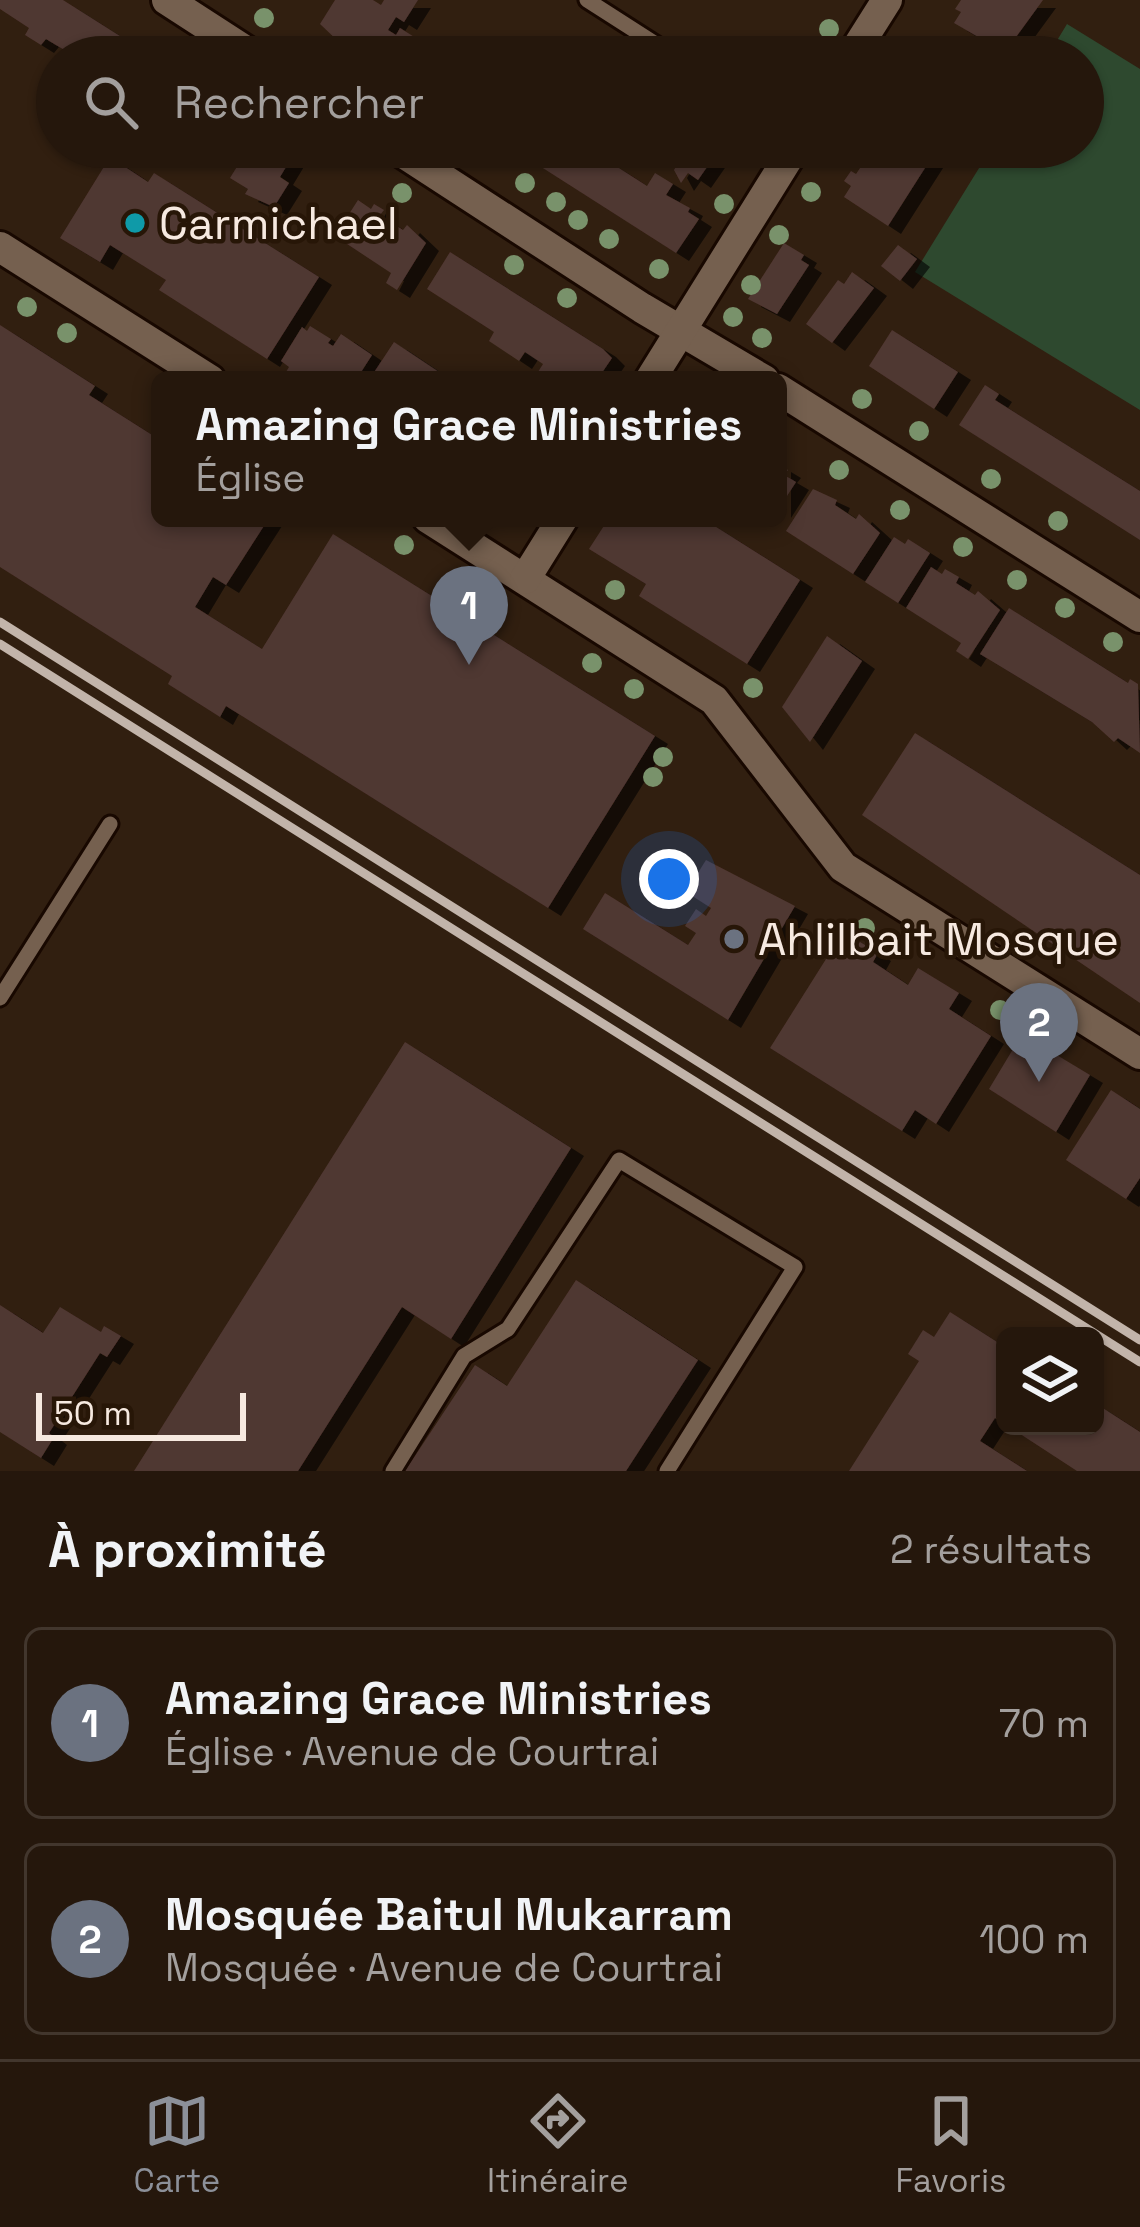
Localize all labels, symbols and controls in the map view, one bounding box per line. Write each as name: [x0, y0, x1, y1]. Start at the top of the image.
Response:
search box: [36, 36, 1104, 168]
icon: search: [78, 69, 144, 135]
text: Rechercher: [174, 74, 424, 131]
place label: Carmichael: [159, 195, 398, 252]
marker: Carmichael: [122, 210, 148, 236]
popup: [151, 371, 787, 527]
text: Amazing Grace Ministries: [196, 396, 742, 453]
text: Église: [196, 453, 305, 502]
pin: 1: [430, 566, 508, 665]
your location: [639, 849, 699, 909]
place label: Ahlilbait Mosque: [758, 911, 1119, 968]
marker: Ahlilbait Mosque: [721, 926, 747, 952]
pin: 2: [1000, 983, 1078, 1082]
map controls: [996, 1327, 1104, 1435]
button: layers: [996, 1327, 1104, 1435]
scale bar: [36, 1387, 246, 1440]
text: 50 m: [54, 1393, 132, 1435]
text: À proximité: [48, 1517, 327, 1582]
text: 2 résultats: [890, 1525, 1092, 1574]
text: Amazing Grace Ministries: [165, 1670, 712, 1727]
text: 1: [81, 1699, 99, 1748]
text: 70 m: [999, 1699, 1089, 1748]
text: Église · Avenue de Courtrai: [165, 1727, 659, 1776]
text: Mosquée Baitul Mukarram: [165, 1886, 733, 1943]
text: 2: [78, 1915, 102, 1964]
text: 100 m: [979, 1915, 1089, 1964]
text: Mosquée · Avenue de Courtrai: [165, 1943, 723, 1992]
tab: Carte: [133, 2088, 220, 2202]
tab: Itinéraire: [487, 2088, 629, 2202]
tab: Favoris: [895, 2088, 1007, 2202]

